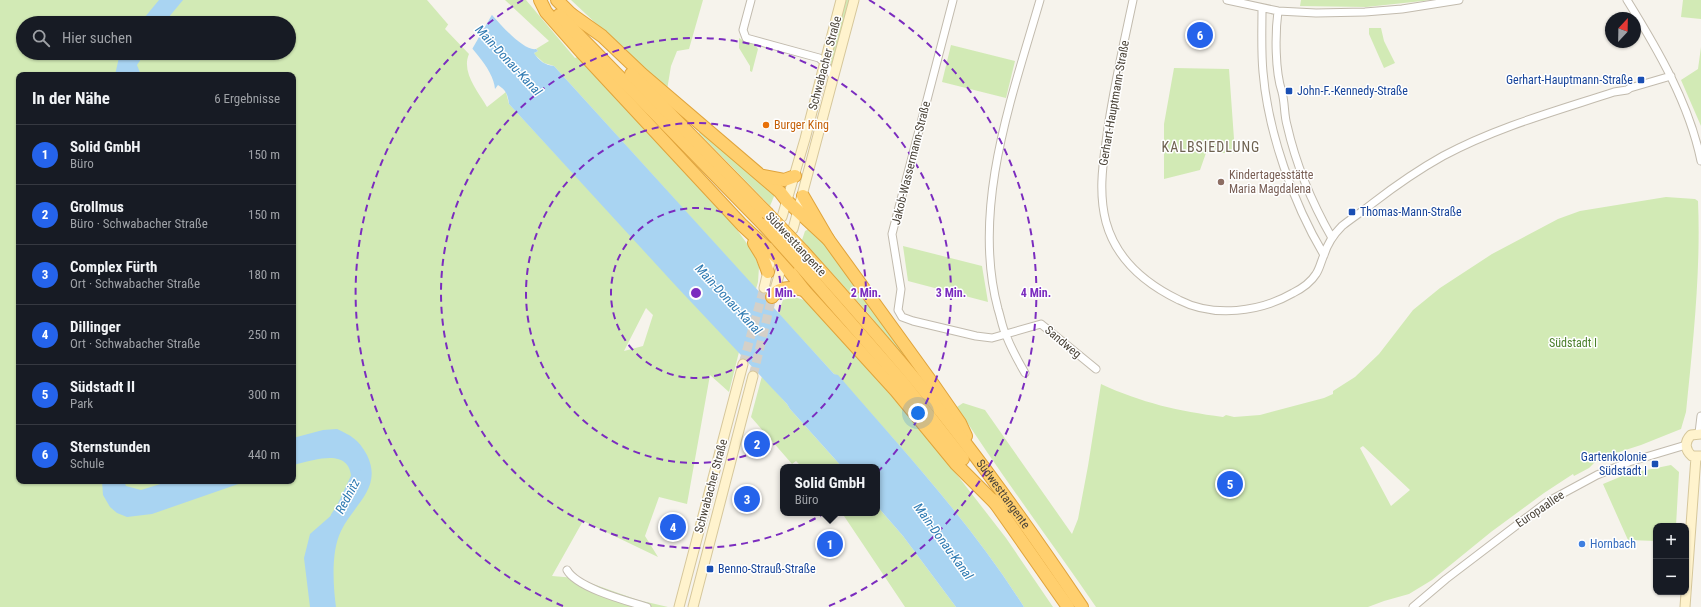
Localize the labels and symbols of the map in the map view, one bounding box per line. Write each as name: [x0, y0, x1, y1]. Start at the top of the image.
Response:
north arrow: [1605, 12, 1641, 48]
street label: Schwabacher Straße: [806, 14, 844, 112]
pin: 6: [1187, 20, 1213, 50]
water label: Main-Donau-Kanal: [472, 22, 546, 99]
street label: Gerhart-Hauptmann-Straße: [1096, 39, 1132, 167]
place label: Gerhart-Hauptmann-Straße: [1506, 73, 1633, 87]
marker: Gerhart-Hauptmann-Straße: [1636, 75, 1646, 85]
place label: John-F.-Kennedy-Straße: [1297, 84, 1408, 98]
marker: John-F.-Kennedy-Straße: [1284, 86, 1294, 96]
street label: Jakob-Wassermann-Straße: [889, 99, 933, 226]
place label: Burger King: [774, 118, 829, 132]
marker: Burger King: [761, 120, 771, 130]
district label: KALBSIEDLUNG: [1162, 139, 1260, 155]
place label: Kindertagesstätte Maria Magdalena: [1229, 168, 1314, 196]
marker: Kindertagesstätte Maria Magdalena: [1216, 177, 1226, 187]
place label: Thomas-Mann-Straße: [1360, 205, 1462, 219]
marker: Thomas-Mann-Straße: [1347, 207, 1357, 217]
street label: Südwesttangente: [763, 209, 829, 279]
water label: Main-Donau-Kanal: [692, 261, 766, 338]
centre of rings: [689, 286, 703, 300]
text: 1 Min.: [766, 286, 796, 300]
text: 2 Min.: [851, 286, 881, 300]
text: 3 Min.: [936, 286, 966, 300]
text: 4 Min.: [1021, 286, 1051, 300]
street label: Sandweg: [1042, 323, 1084, 361]
park label: Südstadt I: [1549, 336, 1597, 350]
your location: [908, 403, 928, 423]
pin: 2: [744, 429, 770, 459]
street label: Schwabacher Straße: [692, 437, 730, 535]
place label: Gartenkolonie Südstadt I: [1581, 450, 1647, 478]
street label: Südwesttangente: [973, 457, 1033, 532]
marker: Gartenkolonie Südstadt I: [1650, 459, 1660, 469]
pin: 5: [1217, 469, 1243, 499]
water label: Rednitz: [332, 476, 363, 516]
pin: 3: [734, 484, 760, 514]
street label: Europaallee: [1513, 487, 1567, 530]
water label: Main-Donau-Kanal: [911, 500, 977, 583]
pin: 4: [660, 512, 686, 542]
pin: 1: [817, 529, 843, 559]
place label: Hornbach: [1590, 537, 1636, 551]
marker: Hornbach: [1577, 539, 1587, 549]
place label: Benno-Strauß-Straße: [718, 562, 816, 576]
marker: Benno-Strauß-Straße: [705, 564, 715, 574]

